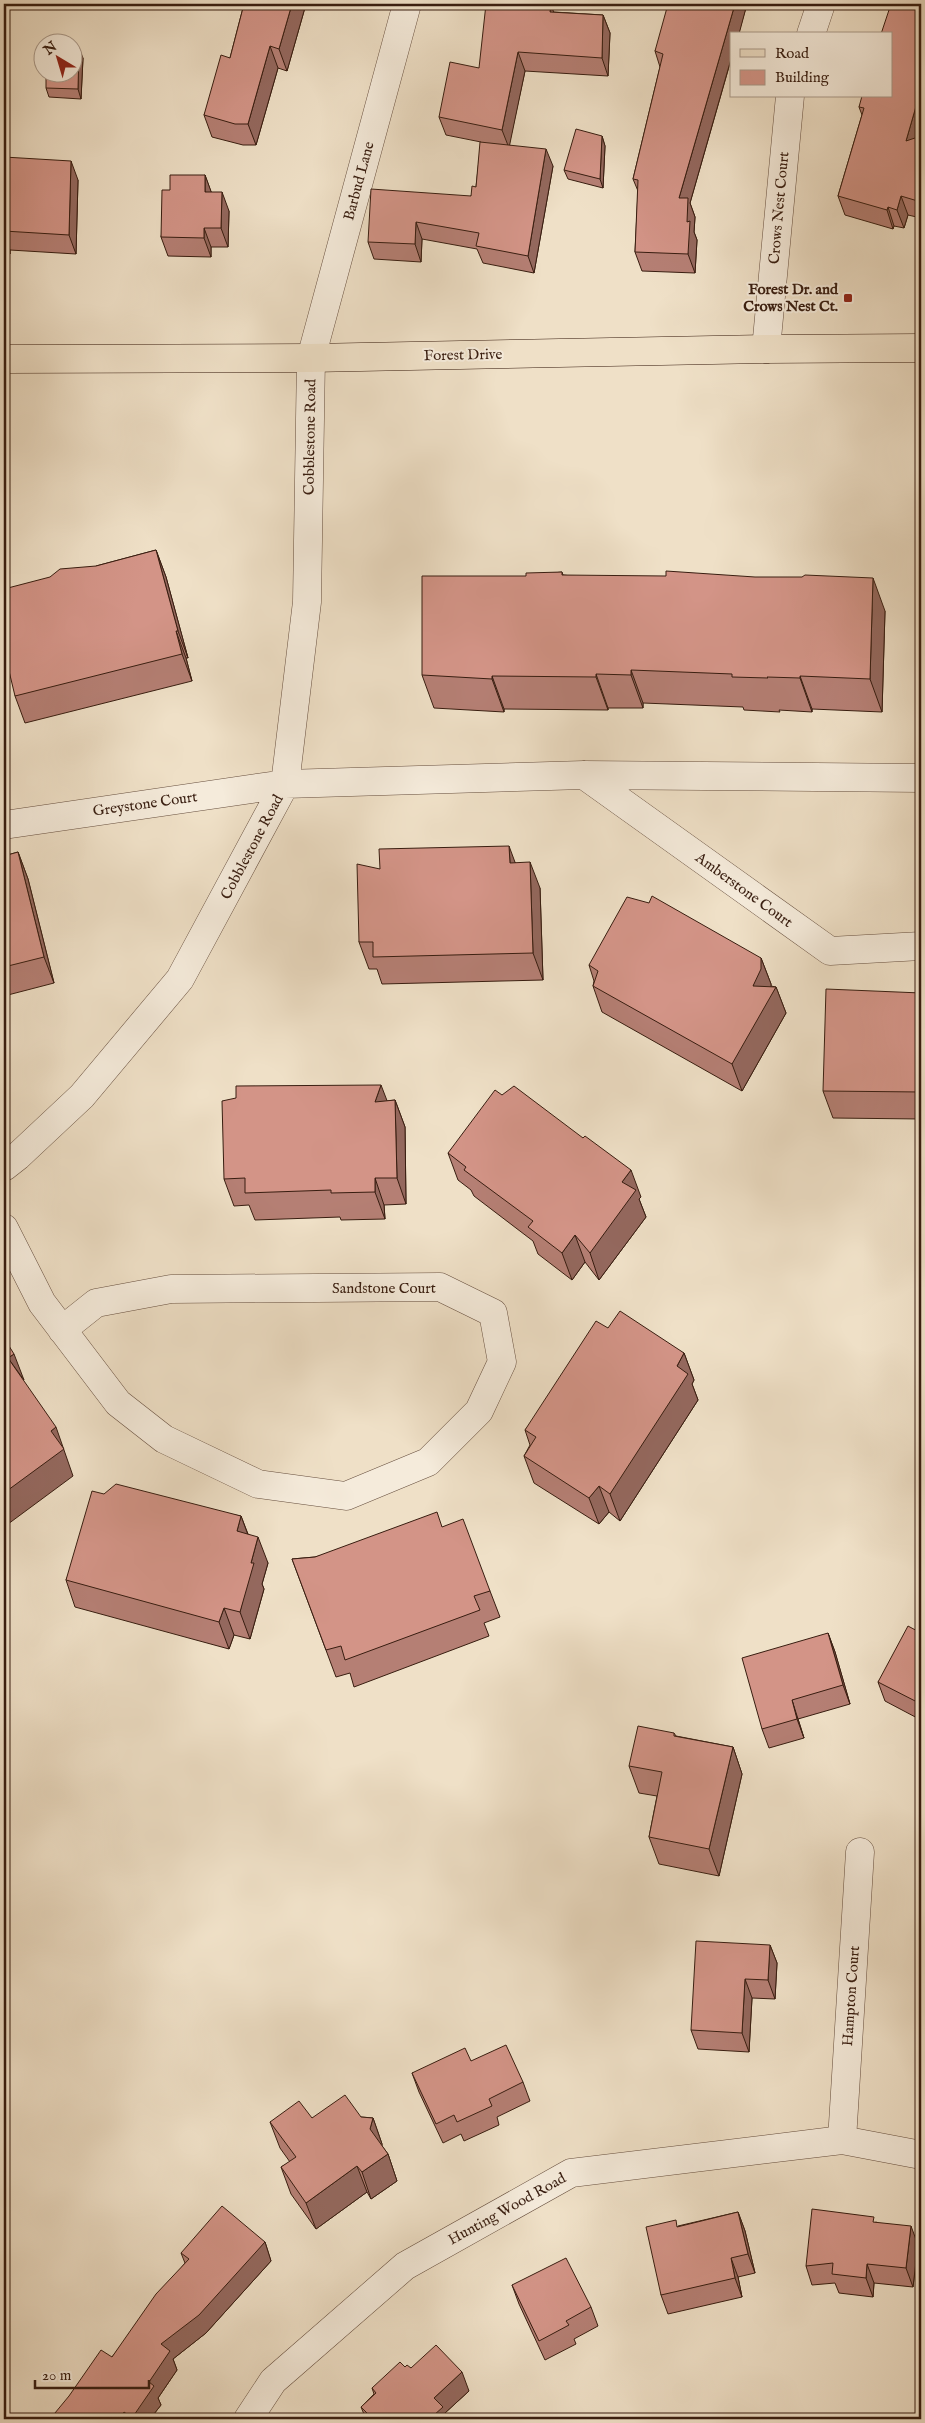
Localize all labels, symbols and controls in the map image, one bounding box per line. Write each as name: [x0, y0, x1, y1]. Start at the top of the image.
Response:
north arrow: [32, 32, 82, 82]
legend: [730, 32, 892, 98]
text: N: [40, 38, 61, 60]
text: Road: [775, 44, 810, 63]
text: Building: [775, 68, 830, 87]
street label: Barbud Lane: [339, 139, 379, 223]
street label: Crows Nest Court: [765, 151, 793, 265]
place label: Forest Dr. and Crows Nest Ct.: [743, 280, 839, 316]
marker: Forest Dr. and Crows Nest Ct.: [842, 292, 854, 304]
street label: Forest Drive: [424, 345, 502, 365]
street label: Cobblestone Road: [299, 378, 321, 495]
street label: Greystone Court: [91, 787, 199, 821]
street label: Cobblestone Road: [216, 790, 288, 903]
street label: Amberstone Court: [691, 848, 796, 932]
street label: Sandstone Court: [332, 1279, 436, 1298]
street label: Hampton Court: [838, 1945, 864, 2047]
street label: Hunting Wood Road: [445, 2168, 570, 2249]
scale bar: [35, 2358, 149, 2390]
text: 20 m: [42, 2366, 72, 2385]

